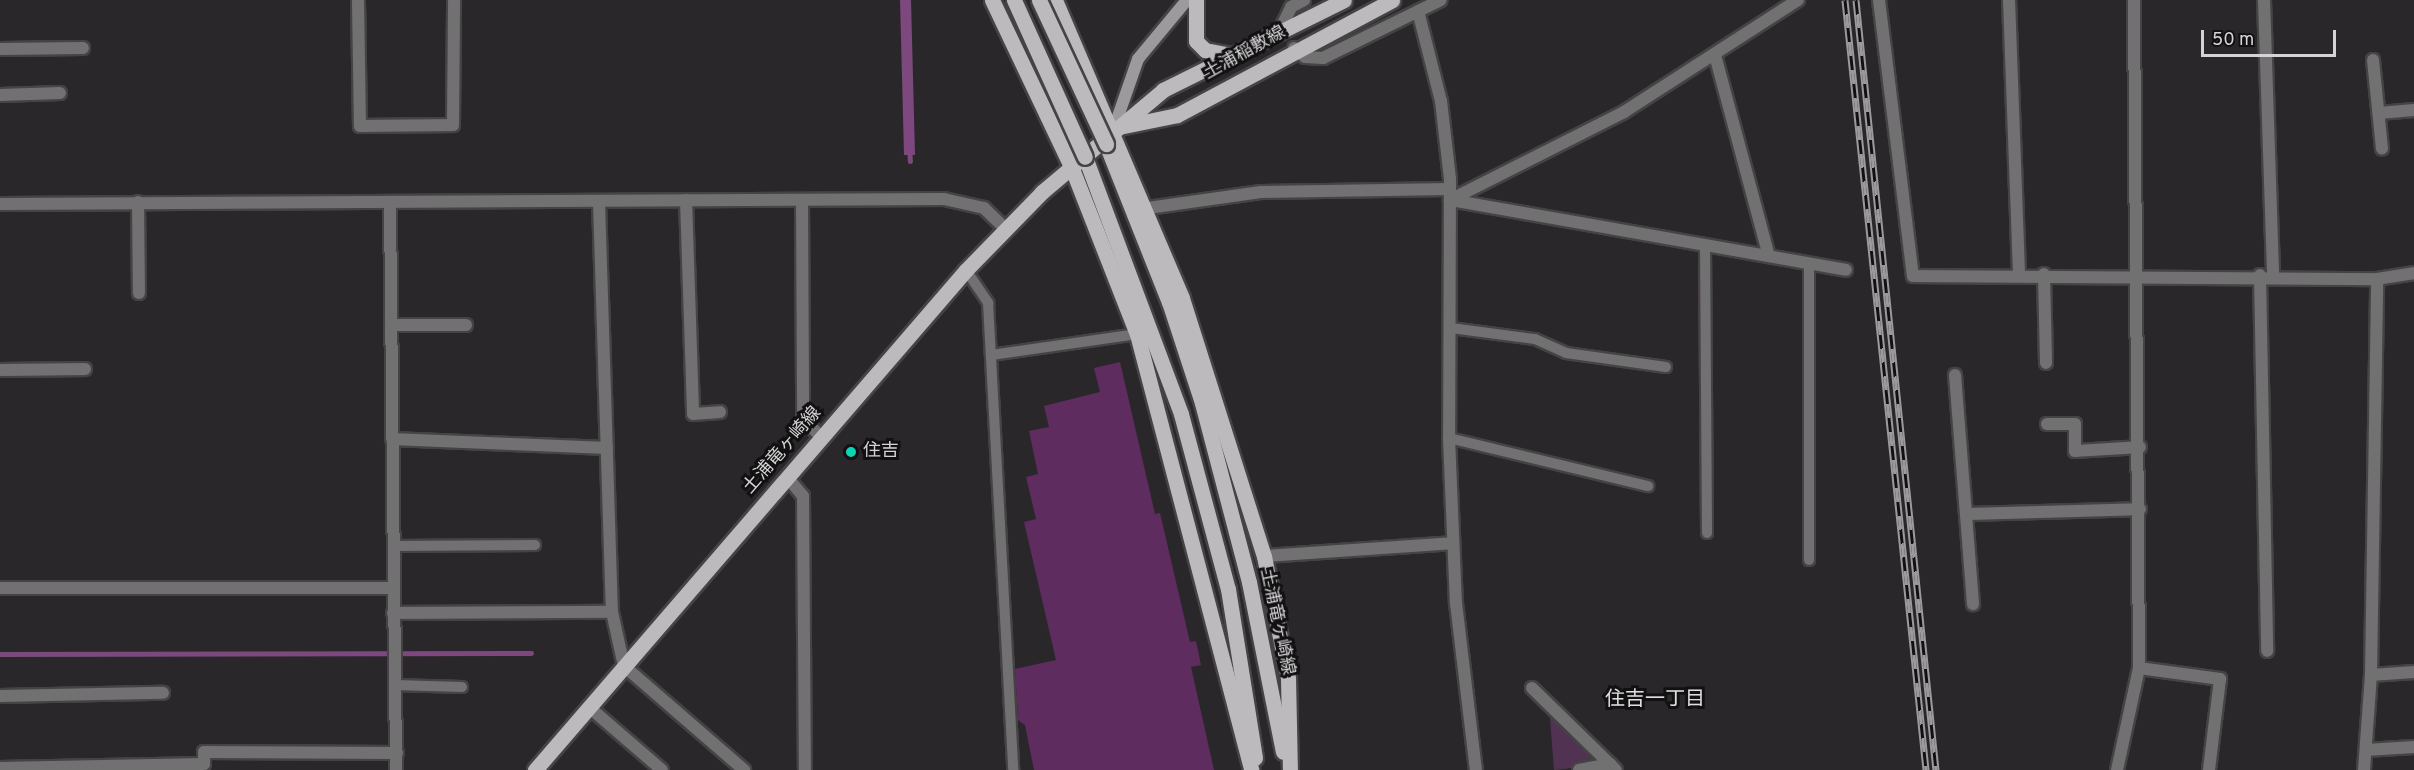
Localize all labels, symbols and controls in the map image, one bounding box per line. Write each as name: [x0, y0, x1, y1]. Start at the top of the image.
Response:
scale bar: [2204, 18, 2339, 56]
street label: 土浦稲敷線: [1200, 23, 1290, 85]
text: 50 m: [2212, 29, 2254, 52]
street label: 土浦竜ヶ崎線: [739, 403, 827, 499]
place label: 住吉: [863, 441, 899, 463]
marker: 住吉: [844, 445, 858, 459]
street label: 土浦竜ヶ崎線: [1254, 567, 1298, 677]
district label: 住吉一丁目: [1605, 688, 1705, 712]

